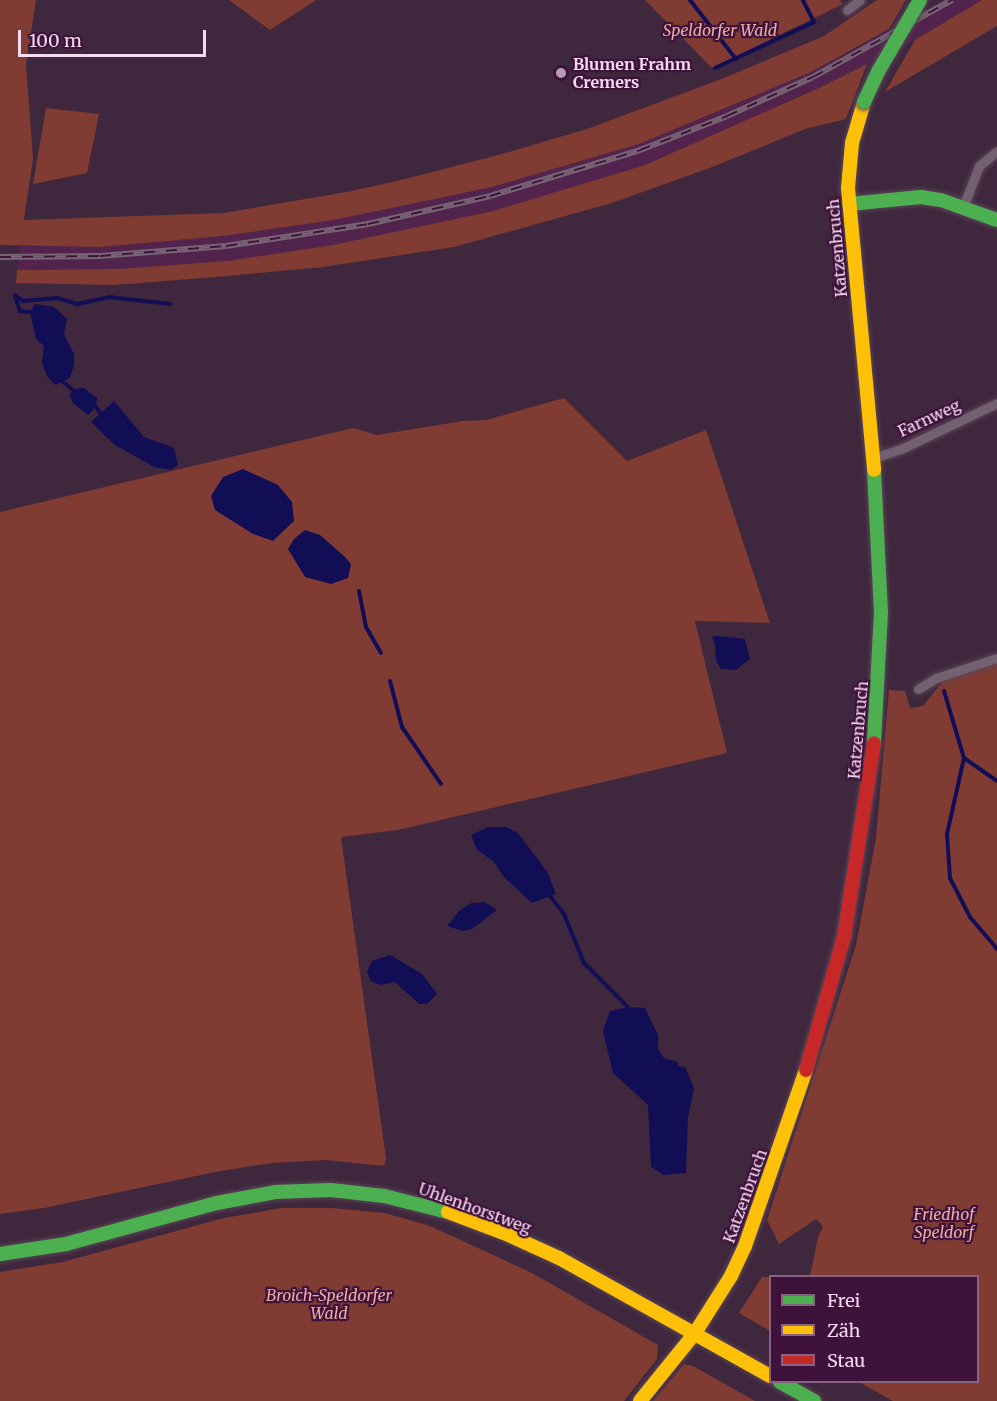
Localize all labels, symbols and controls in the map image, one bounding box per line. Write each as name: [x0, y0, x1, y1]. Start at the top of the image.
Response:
scale bar: [21, 18, 208, 56]
park label: Speldorfer Wald: [663, 20, 777, 40]
text: 100 m: [29, 29, 82, 52]
place label: Blumen Frahm Cremers: [573, 54, 691, 92]
marker: Blumen Frahm Cremers: [554, 66, 568, 80]
street label: Katzenbruch: [823, 198, 851, 298]
street label: Farnweg: [895, 395, 963, 441]
street label: Katzenbruch: [844, 680, 872, 780]
street label: Katzenbruch: [719, 1146, 771, 1246]
street label: Uhlenhorstweg: [416, 1179, 534, 1237]
park label: Friedhof Speldorf: [913, 1204, 975, 1242]
legend: [769, 1275, 979, 1383]
park label: Broich-Speldorfer Wald: [266, 1285, 392, 1323]
text: Frei: [827, 1289, 860, 1312]
text: Zäh: [827, 1319, 860, 1342]
text: Stau: [827, 1349, 865, 1372]

